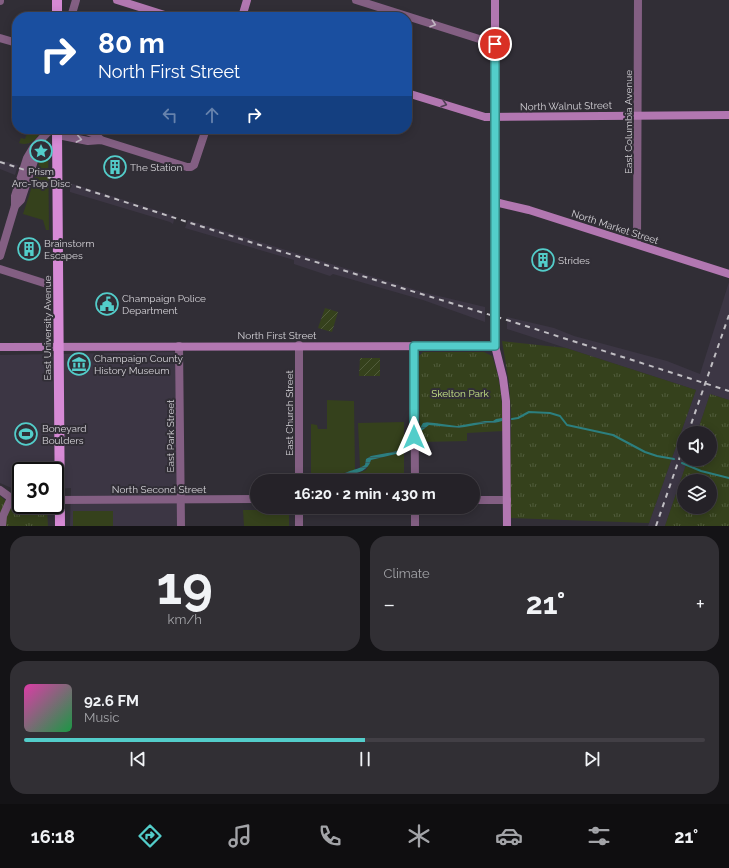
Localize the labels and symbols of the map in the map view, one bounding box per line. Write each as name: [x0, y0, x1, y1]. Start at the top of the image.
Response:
one-way arrow: [429, 20, 436, 28]
pin: [478, 27, 512, 61]
street label: East Columbia Avenue: [623, 70, 634, 174]
one-way arrow: [441, 99, 448, 108]
street label: North Walnut Street: [520, 100, 613, 112]
one-way arrow: [76, 135, 82, 143]
place icon: Prism Arc-Top Disc: [28, 138, 54, 164]
building icon: The Station: [102, 154, 128, 180]
place label: The Station: [130, 162, 183, 173]
place label: Prism Arc-Top Disc: [12, 166, 71, 189]
street label: North Market Street: [570, 208, 661, 246]
building icon: Brainstorm Escapes: [16, 236, 42, 262]
place label: Brainstorm Escapes: [44, 238, 94, 261]
building icon: Strides: [530, 247, 556, 273]
place label: Strides: [558, 255, 590, 266]
street label: East University Avenue: [42, 275, 53, 381]
public building icon: Champaign Police Department: [94, 291, 120, 317]
place label: Champaign Police Department: [122, 293, 206, 316]
street label: North First Street: [238, 330, 317, 341]
museum icon: Champaign County History Museum: [66, 351, 92, 377]
place label: Champaign County History Museum: [94, 353, 184, 376]
street label: East Church Street: [284, 369, 295, 456]
park label: Skelton Park: [431, 388, 490, 399]
street label: East Park Street: [165, 399, 176, 472]
position arrow: [393, 416, 435, 458]
sports icon: Boneyard Boulders: [13, 421, 39, 447]
place label: Boneyard Boulders: [42, 423, 87, 446]
speed limit sign: 30: [12, 462, 64, 514]
street label: North Second Street: [112, 484, 207, 495]

